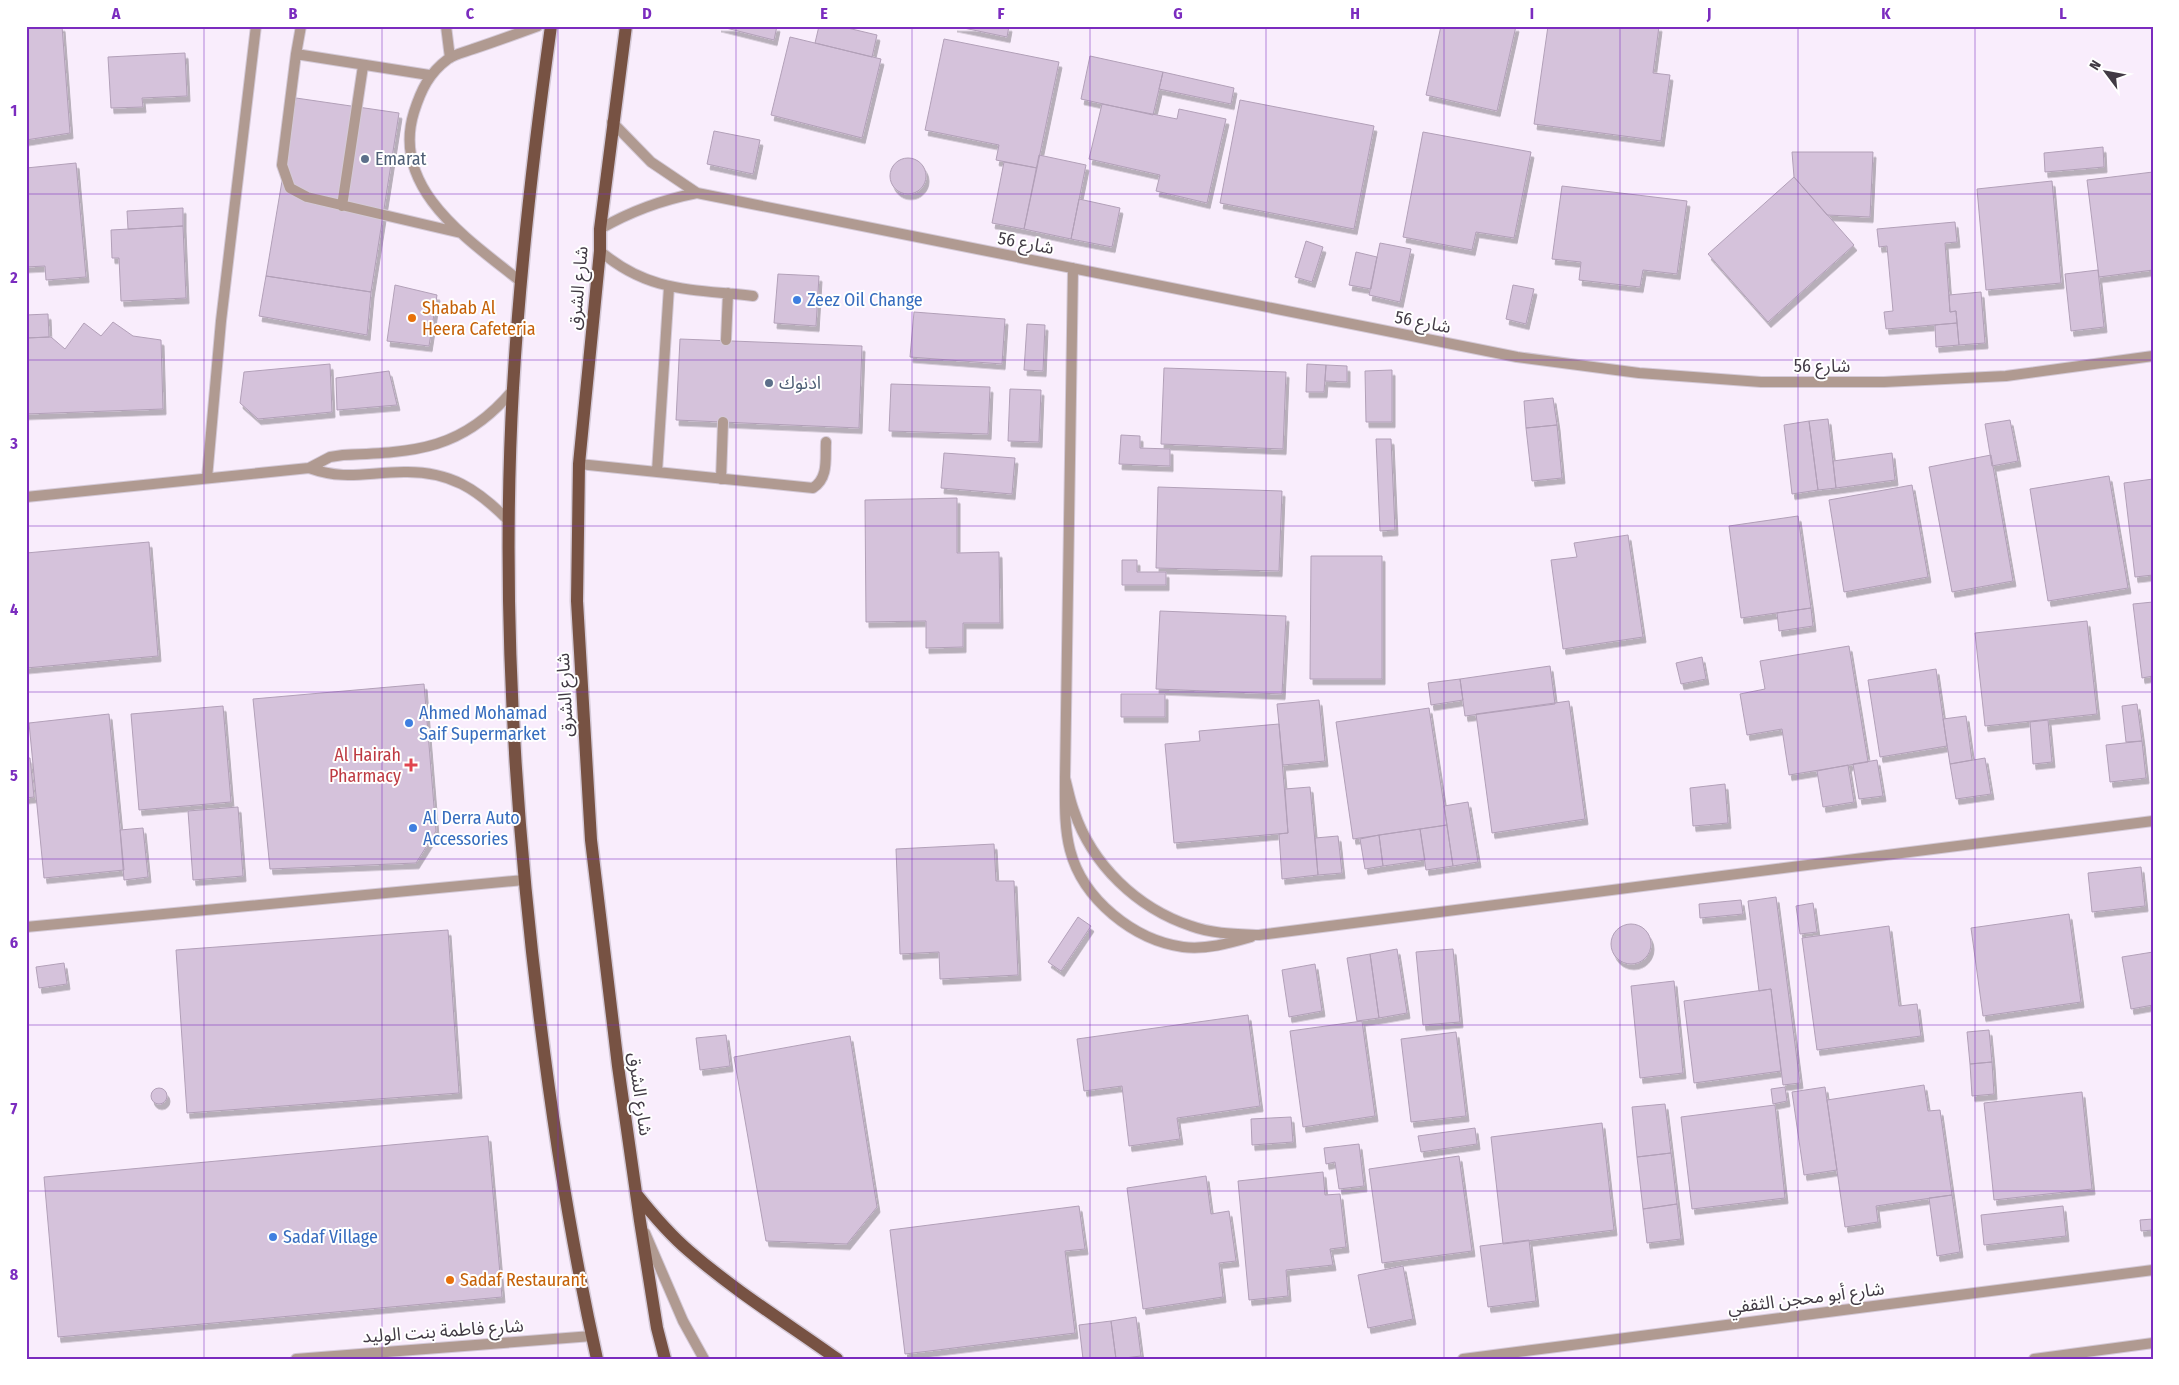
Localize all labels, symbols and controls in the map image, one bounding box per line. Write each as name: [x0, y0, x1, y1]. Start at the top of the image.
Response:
text: A: [111, 4, 121, 23]
text: B: [289, 4, 298, 23]
text: C: [466, 4, 475, 23]
text: D: [642, 4, 652, 23]
text: E: [820, 4, 828, 23]
text: F: [997, 4, 1005, 23]
text: G: [1173, 4, 1183, 23]
text: H: [1350, 4, 1360, 23]
text: I: [1530, 4, 1534, 23]
text: J: [1706, 4, 1711, 23]
text: K: [1881, 4, 1891, 23]
text: L: [2059, 4, 2067, 23]
north arrow: [2082, 48, 2132, 98]
text: N: [2086, 57, 2105, 73]
text: 1: [11, 101, 17, 120]
place label: Emarat: [375, 148, 426, 170]
marker: Emarat: [359, 153, 371, 165]
street label: شارع 56: [996, 227, 1056, 262]
street label: شارع الشرق: [563, 245, 596, 331]
text: 2: [9, 268, 18, 287]
place label: Zeez Oil Change: [807, 289, 923, 311]
marker: Zeez Oil Change: [791, 294, 803, 306]
place label: Shabab Al Heera Cafeteria: [422, 297, 536, 340]
street label: شارع 56: [1393, 306, 1453, 341]
marker: Shabab Al Heera Cafeteria: [406, 312, 418, 324]
street label: شارع 56: [1794, 355, 1850, 380]
place label: ادنوك: [779, 372, 821, 394]
marker: ادنوك: [763, 377, 775, 389]
text: 3: [9, 434, 18, 453]
text: 4: [10, 600, 18, 619]
street label: شارع الشرق: [552, 652, 581, 738]
place label: Ahmed Mohamad Saif Supermarket: [419, 702, 547, 745]
marker: Ahmed Mohamad Saif Supermarket: [403, 717, 415, 729]
place label: Al Hairah Pharmacy: [329, 744, 401, 787]
marker: Al Hairah Pharmacy: [405, 759, 417, 771]
text: 5: [10, 766, 18, 785]
place label: Al Derra Auto Accessories: [423, 807, 520, 850]
marker: Al Derra Auto Accessories: [407, 822, 419, 834]
text: 6: [10, 933, 18, 952]
street label: شارع الشرق: [620, 1051, 657, 1138]
text: 7: [11, 1099, 18, 1118]
place label: Sadaf Village: [283, 1226, 378, 1248]
marker: Sadaf Village: [267, 1231, 279, 1243]
text: 8: [10, 1265, 19, 1284]
place label: Sadaf Restaurant: [460, 1269, 586, 1291]
marker: Sadaf Restaurant: [444, 1274, 456, 1286]
street label: شارع أبو محجن الثقفي: [1726, 1277, 1886, 1321]
street label: شارع فاطمة بنت الوليد: [362, 1314, 525, 1351]

